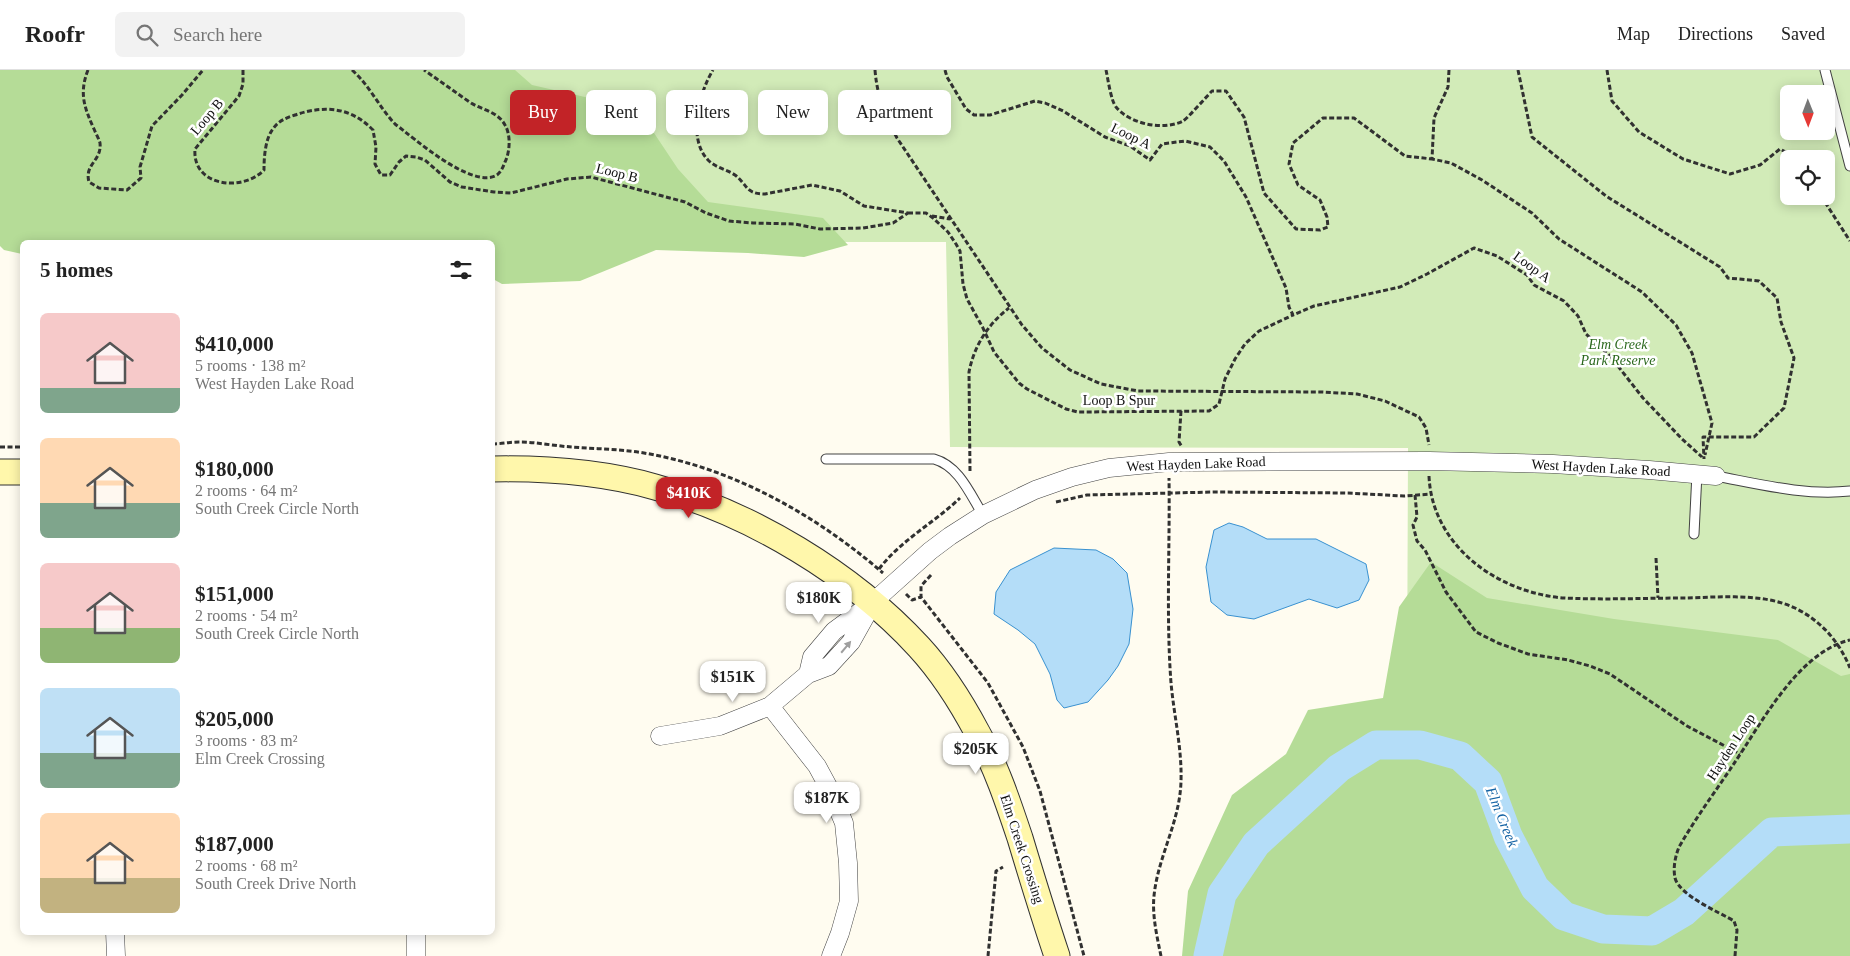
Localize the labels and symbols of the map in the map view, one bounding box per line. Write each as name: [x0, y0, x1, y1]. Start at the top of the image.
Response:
north arrow: [1780, 85, 1835, 140]
street label: Loop B: [188, 96, 226, 138]
street label: Loop A: [1109, 120, 1154, 152]
street label: Loop B: [595, 161, 639, 185]
street label: Loop A: [1510, 248, 1554, 286]
park label: Elm Creek Park Reserve: [1579, 337, 1656, 368]
street label: Loop B Spur: [1083, 393, 1156, 408]
street label: West Hayden Lake Road: [1126, 454, 1266, 474]
street label: West Hayden Lake Road: [1531, 457, 1671, 479]
pin: $410K: [654, 476, 724, 519]
pin: $180K: [784, 582, 854, 624]
one-way arrow: [841, 640, 852, 653]
pin: $151K: [698, 660, 768, 703]
street label: Hayden Loop: [1704, 711, 1758, 783]
pin: $205K: [941, 732, 1011, 775]
pin: $187K: [792, 782, 862, 824]
water label: Elm Creek: [1482, 784, 1521, 850]
street label: Elm Creek Crossing: [997, 793, 1047, 905]

